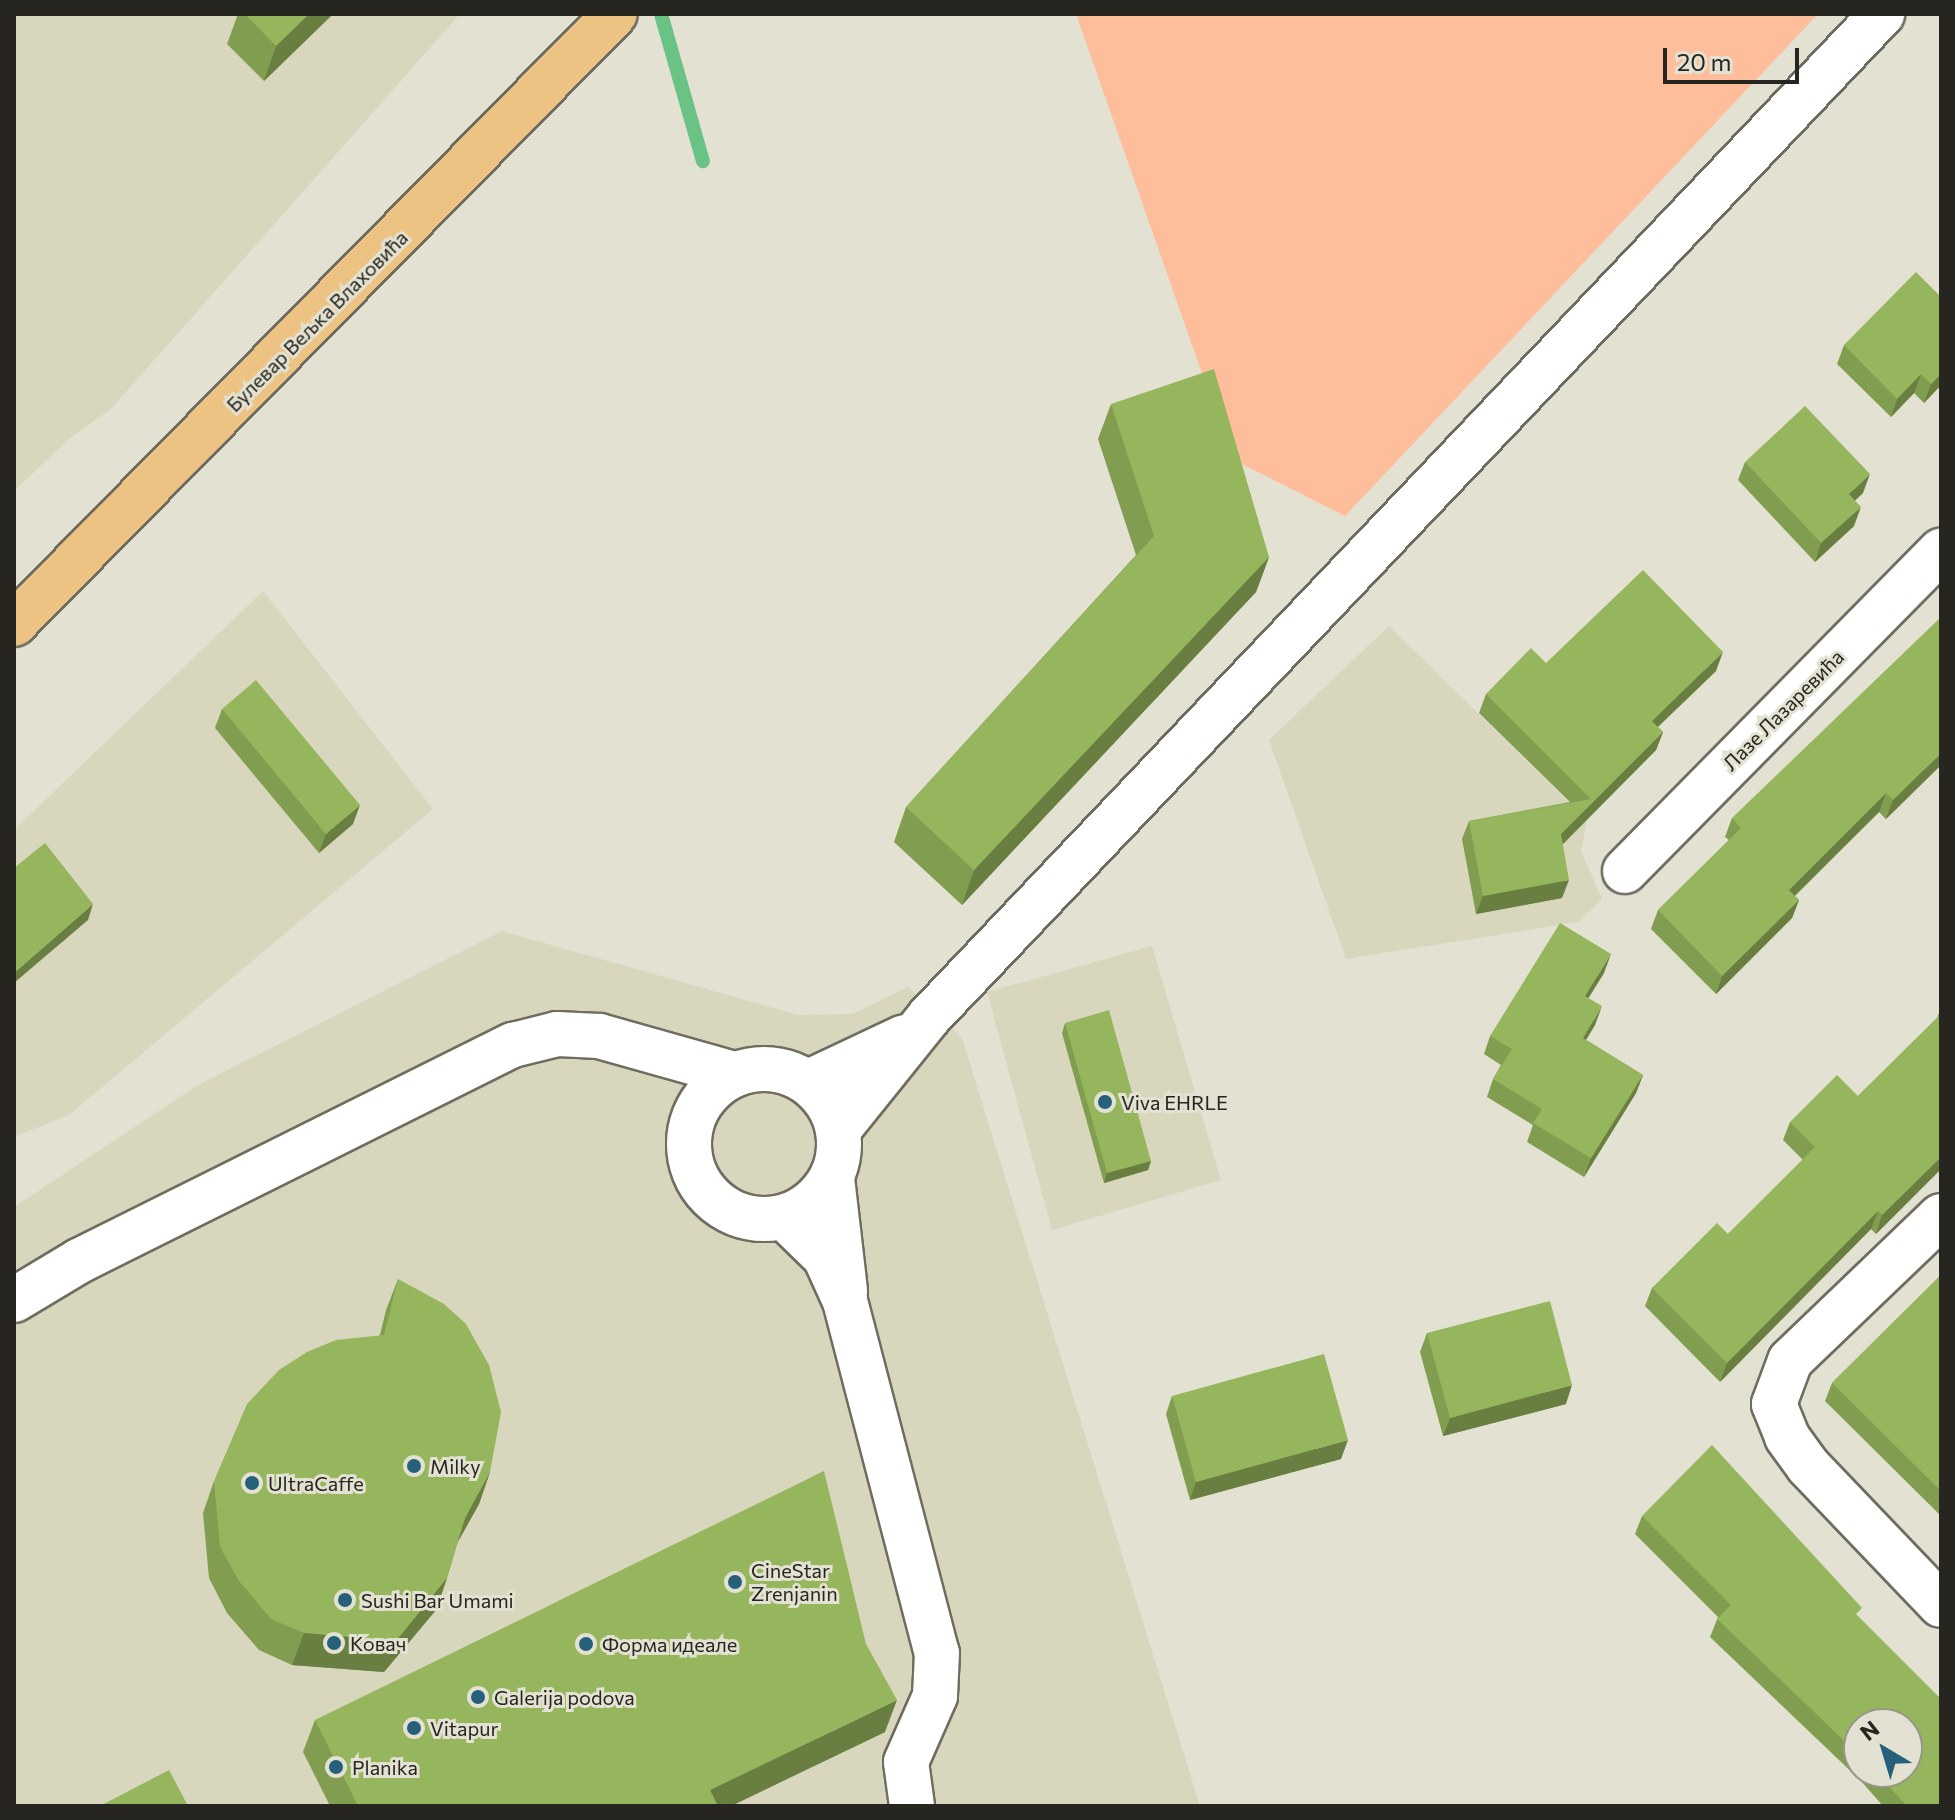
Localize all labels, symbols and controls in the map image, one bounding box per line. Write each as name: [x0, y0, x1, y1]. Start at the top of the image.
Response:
scale bar: [1667, 32, 1803, 82]
text: 20 m: [1677, 47, 1731, 76]
street label: Булевар Вељка Влаховића: [221, 225, 413, 417]
street label: Лазе Лазаревића: [1718, 645, 1848, 775]
place label: Viva EHRLE: [1121, 1090, 1228, 1114]
marker: Viva EHRLE: [1096, 1093, 1114, 1111]
place label: Milky: [430, 1454, 481, 1478]
marker: Milky: [405, 1457, 423, 1475]
place label: UltraCaffe: [268, 1471, 364, 1495]
marker: UltraCaffe: [243, 1474, 261, 1492]
place label: CineStar Zrenjanin: [751, 1558, 838, 1605]
marker: CineStar Zrenjanin: [726, 1573, 744, 1591]
place label: Sushi Bar Umami: [361, 1588, 514, 1612]
marker: Sushi Bar Umami: [336, 1591, 354, 1609]
place label: Ковач: [350, 1631, 406, 1655]
place label: Форма идеале: [602, 1632, 737, 1656]
marker: Ковач: [325, 1634, 343, 1652]
marker: Форма идеале: [577, 1635, 595, 1653]
place label: Galerija podova: [494, 1685, 635, 1709]
marker: Galerija podova: [469, 1688, 487, 1706]
north arrow: [1843, 1708, 1923, 1788]
text: N: [1854, 1715, 1884, 1746]
place label: Vitapur: [430, 1716, 499, 1740]
marker: Vitapur: [405, 1719, 423, 1737]
place label: Planika: [352, 1755, 418, 1779]
marker: Planika: [327, 1758, 345, 1776]

